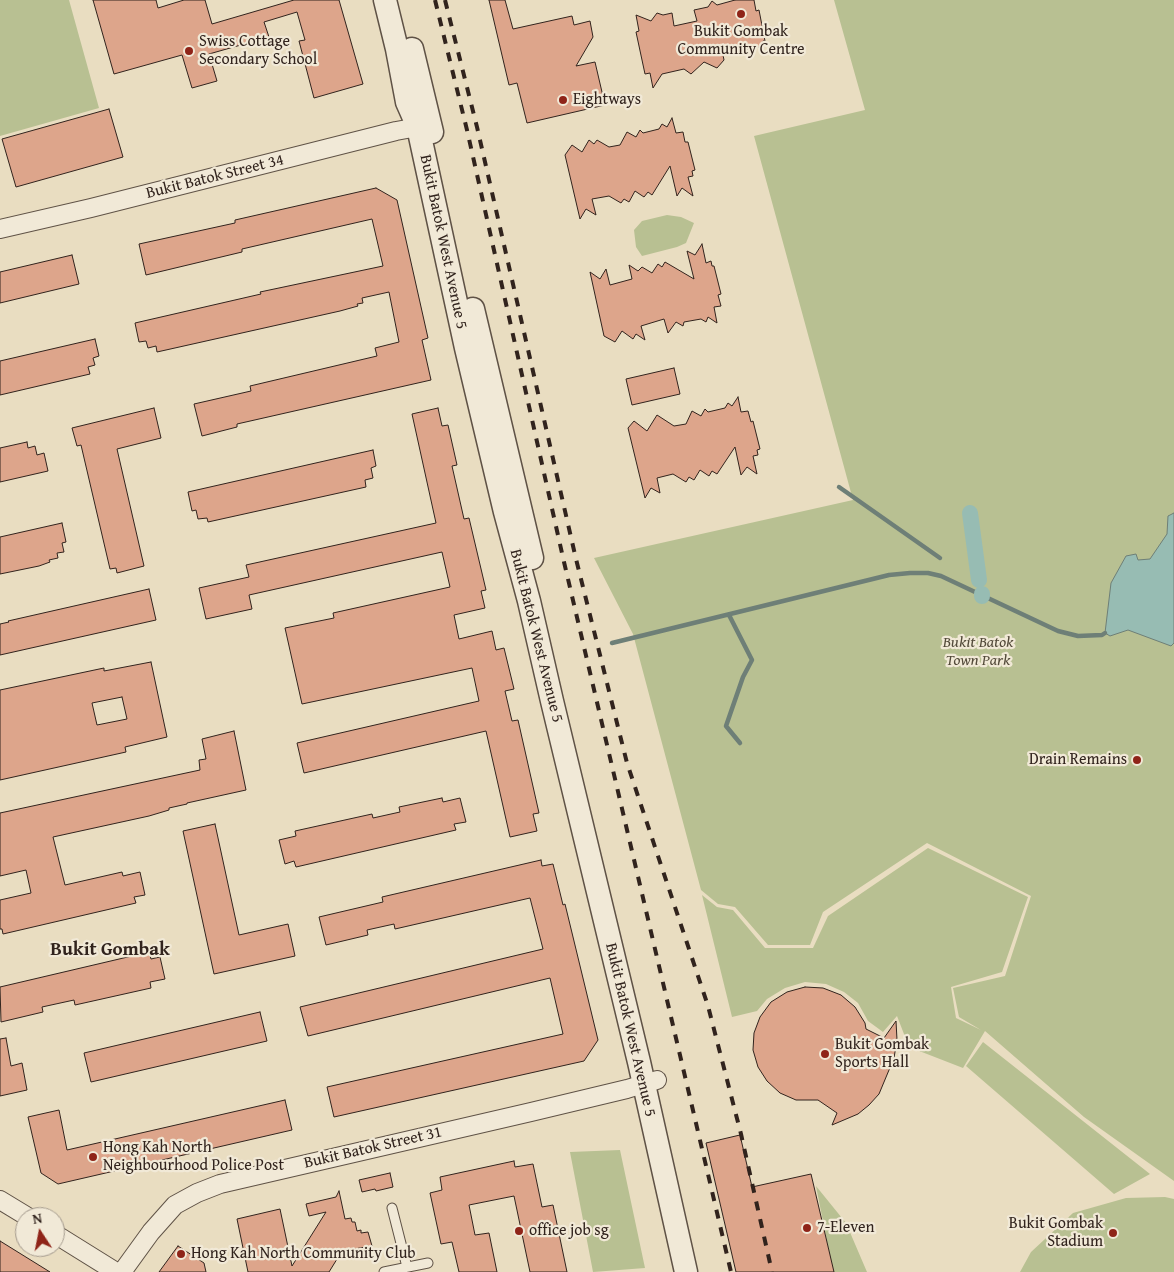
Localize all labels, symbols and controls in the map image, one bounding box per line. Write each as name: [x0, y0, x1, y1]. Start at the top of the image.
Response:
marker: Bukit Gombak Community Centre: [735, 8, 747, 20]
place label: Bukit Gombak Community Centre: [678, 22, 804, 60]
place label: Swiss Cottage Secondary School: [199, 32, 317, 70]
marker: Swiss Cottage Secondary School: [183, 45, 195, 57]
place label: Eightways: [573, 90, 641, 110]
marker: Eightways: [557, 94, 569, 106]
street label: Bukit Batok Street 34: [144, 151, 286, 203]
street label: Bukit Batok West Avenue 5: [415, 153, 471, 331]
street label: Bukit Batok West Avenue 5: [505, 547, 567, 725]
park label: Bukit Batok Town Park: [943, 633, 1013, 671]
place label: Drain Remains: [1029, 750, 1127, 770]
marker: Drain Remains: [1131, 754, 1143, 766]
district label: Bukit Gombak: [50, 939, 170, 961]
street label: Bukit Batok West Avenue 5: [601, 941, 659, 1119]
place label: Bukit Gombak Sports Hall: [835, 1035, 929, 1073]
marker: Bukit Gombak Sports Hall: [819, 1048, 831, 1060]
street label: Bukit Batok Street 31: [302, 1123, 444, 1173]
place label: Hong Kah North Neighbourhood Police Post: [103, 1138, 284, 1176]
marker: Hong Kah North Neighbourhood Police Post: [87, 1151, 99, 1163]
north arrow: [15, 1207, 65, 1257]
text: N: [31, 1208, 44, 1229]
place label: Bukit Gombak Stadium: [1009, 1214, 1103, 1252]
place label: 7-Eleven: [817, 1218, 874, 1238]
place label: office job sg: [529, 1221, 609, 1241]
marker: 7-Eleven: [801, 1222, 813, 1234]
marker: office job sg: [513, 1225, 525, 1237]
marker: Bukit Gombak Stadium: [1107, 1227, 1119, 1239]
place label: Hong Kah North Community Club: [191, 1244, 416, 1264]
marker: Hong Kah North Community Club: [175, 1248, 187, 1260]

